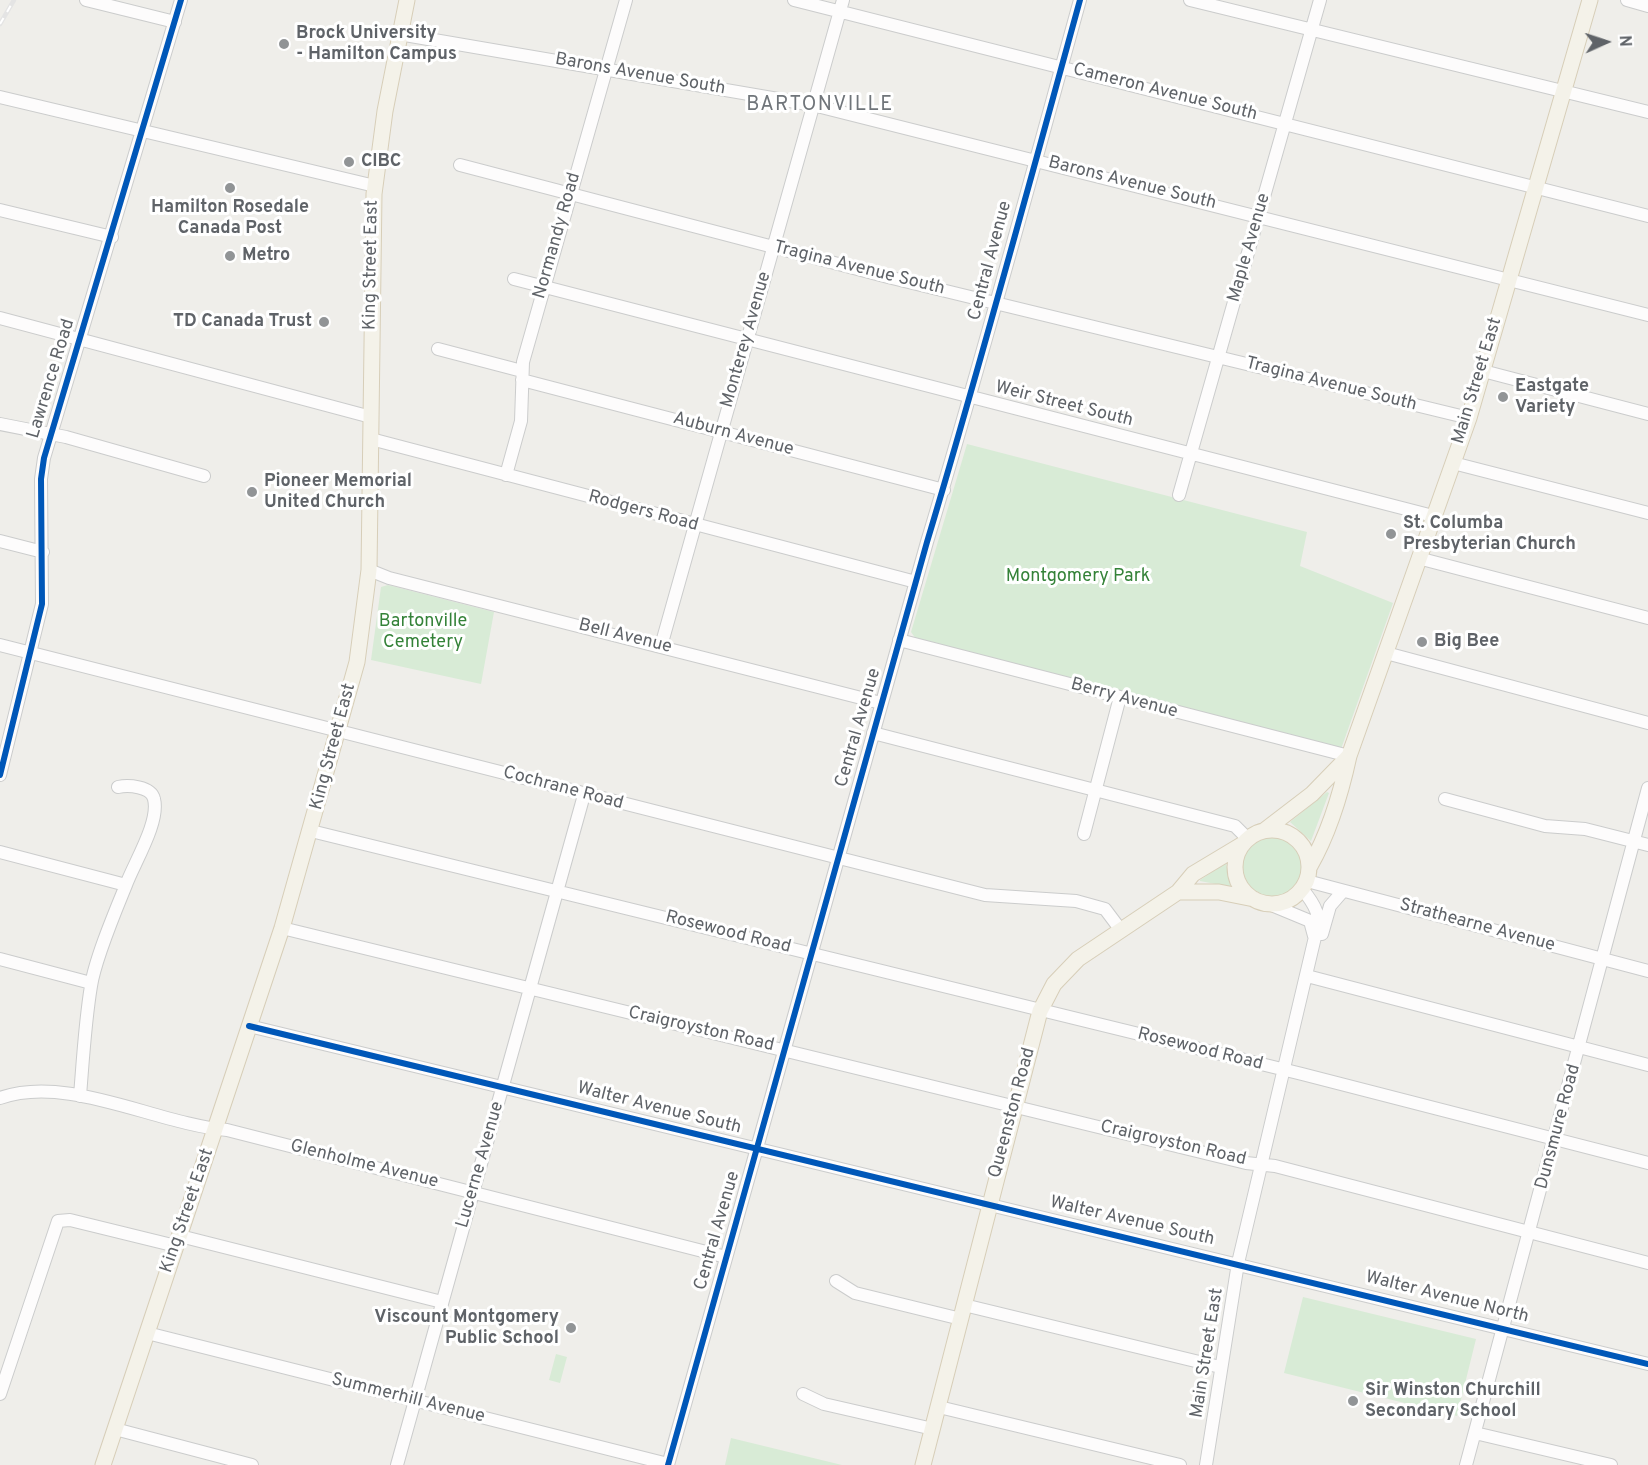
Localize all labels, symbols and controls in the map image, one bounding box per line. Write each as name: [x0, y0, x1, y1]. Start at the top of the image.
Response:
north arrow: [1576, 12, 1636, 72]
place label: Brock University - Hamilton Campus: [296, 23, 457, 66]
text: N: [1614, 35, 1634, 47]
marker: Brock University - Hamilton Campus: [277, 37, 291, 51]
street label: Barons Avenue South: [553, 49, 727, 101]
street label: Cameron Avenue South: [1071, 60, 1259, 126]
district label: BARTONVILLE: [746, 94, 894, 118]
place label: CIBC: [361, 151, 401, 173]
street label: Barons Avenue South: [1046, 153, 1218, 215]
marker: CIBC: [342, 155, 356, 169]
street label: Normandy Road: [530, 170, 586, 302]
marker: Hamilton Rosedale Canada Post: [223, 181, 237, 195]
street label: Maple Avenue: [1224, 191, 1276, 305]
place label: Hamilton Rosedale Canada Post: [151, 197, 309, 240]
street label: Central Avenue: [965, 199, 1017, 323]
street label: King Street East: [360, 200, 384, 330]
street label: Tragina Avenue South: [771, 237, 947, 301]
place label: Metro: [242, 245, 290, 267]
marker: Metro: [223, 249, 237, 263]
street label: Monterey Avenue: [717, 269, 777, 411]
place label: TD Canada Trust: [173, 311, 312, 333]
marker: TD Canada Trust: [317, 315, 331, 329]
street label: Main Street East: [1448, 315, 1508, 447]
street label: Lawrence Road: [24, 317, 80, 441]
street label: Tragina Avenue South: [1243, 353, 1419, 417]
place label: Eastgate Variety: [1515, 376, 1589, 418]
street label: Weir Street South: [993, 377, 1135, 433]
marker: Eastgate Variety: [1496, 390, 1510, 404]
street label: Auburn Avenue: [670, 409, 796, 461]
place label: Pioneer Memorial United Church: [264, 471, 412, 514]
marker: Pioneer Memorial United Church: [245, 485, 259, 499]
street label: Rodgers Road: [586, 487, 700, 537]
place label: St. Columba Presbyterian Church: [1403, 513, 1576, 556]
marker: St. Columba Presbyterian Church: [1384, 527, 1398, 541]
park label: Montgomery Park: [1006, 566, 1150, 588]
park label: Bartonville Cemetery: [379, 611, 467, 654]
street label: Bell Avenue: [576, 615, 674, 659]
place label: Big Bee: [1434, 631, 1499, 653]
marker: Big Bee: [1415, 635, 1429, 649]
street label: Central Avenue: [832, 666, 886, 790]
street label: Berry Avenue: [1068, 674, 1180, 724]
street label: King Street East: [307, 681, 361, 813]
street label: Cochrane Road: [500, 763, 626, 815]
street label: Strathearne Avenue: [1397, 895, 1557, 957]
street label: Rosewood Road: [663, 907, 793, 959]
street label: Craigroyston Road: [626, 1003, 776, 1057]
street label: Rosewood Road: [1135, 1024, 1265, 1076]
street label: Queenston Road: [985, 1045, 1041, 1181]
street label: Dunsmure Road: [1532, 1062, 1586, 1192]
street label: Walter Avenue South: [575, 1078, 743, 1140]
street label: Lucerne Avenue: [453, 1099, 509, 1231]
street label: Craigroyston Road: [1098, 1117, 1248, 1171]
street label: Glenholme Avenue: [288, 1136, 440, 1194]
street label: King Street East: [157, 1146, 219, 1276]
street label: Central Avenue: [691, 1169, 745, 1293]
street label: Walter Avenue South: [1048, 1193, 1216, 1251]
street label: Walter Avenue North: [1363, 1267, 1531, 1329]
street label: Main Street East: [1187, 1286, 1229, 1420]
place label: Viscount Montgomery Public School: [374, 1307, 559, 1350]
marker: Viscount Montgomery Public School: [564, 1321, 578, 1335]
street label: Summerhill Avenue: [329, 1369, 487, 1429]
place label: Sir Winston Churchill Secondary School: [1365, 1380, 1541, 1422]
marker: Sir Winston Churchill Secondary School: [1346, 1394, 1360, 1408]

